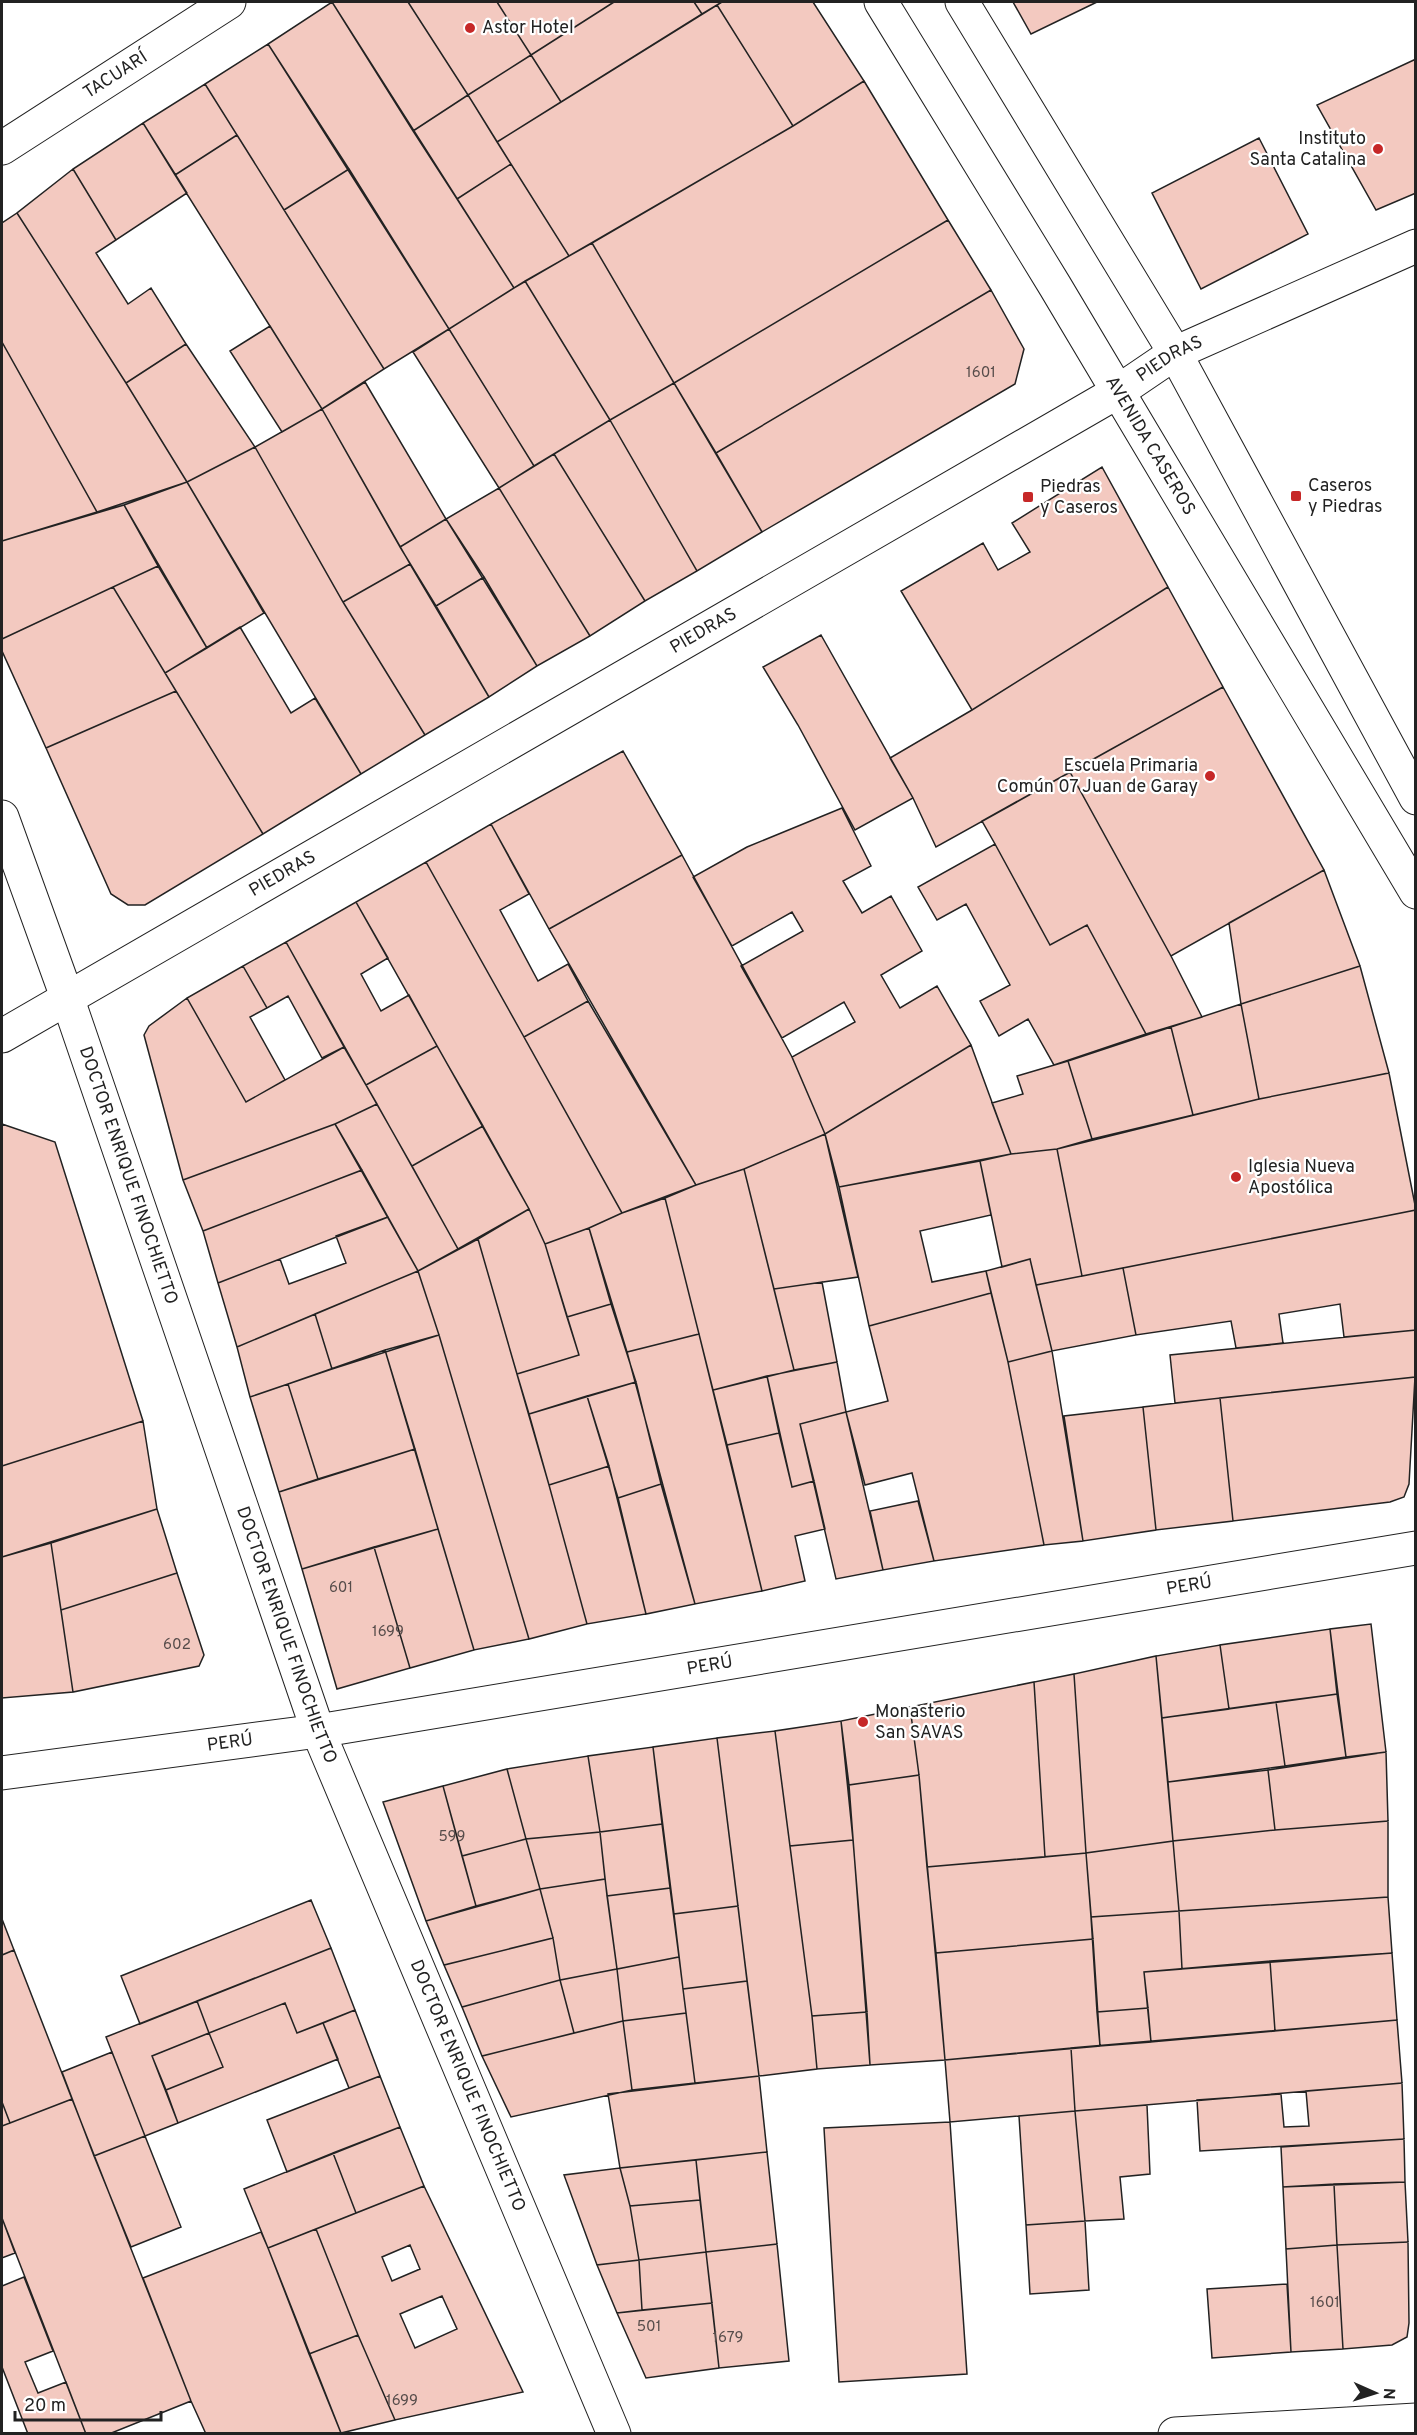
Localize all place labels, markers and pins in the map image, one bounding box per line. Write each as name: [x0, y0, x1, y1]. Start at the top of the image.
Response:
place label: Astor Hotel: [482, 17, 574, 40]
marker: Astor Hotel: [463, 21, 477, 35]
place label: Instituto Santa Catalina: [1249, 128, 1366, 172]
marker: Instituto Santa Catalina: [1371, 142, 1385, 156]
place label: Caseros y Piedras: [1308, 475, 1382, 519]
place label: Piedras y Caseros: [1040, 476, 1118, 520]
marker: Caseros y Piedras: [1289, 489, 1303, 503]
marker: Piedras y Caseros: [1021, 490, 1035, 504]
place label: Escuela Primaria Común 07 Juan de Garay: [997, 755, 1198, 799]
marker: Escuela Primaria Común 07 Juan de Garay: [1203, 769, 1217, 783]
place label: Iglesia Nueva Apostólica: [1248, 1156, 1355, 1200]
marker: Iglesia Nueva Apostólica: [1229, 1170, 1243, 1184]
place label: Monasterio San SAVAS: [875, 1701, 965, 1745]
marker: Monasterio San SAVAS: [856, 1715, 870, 1729]

